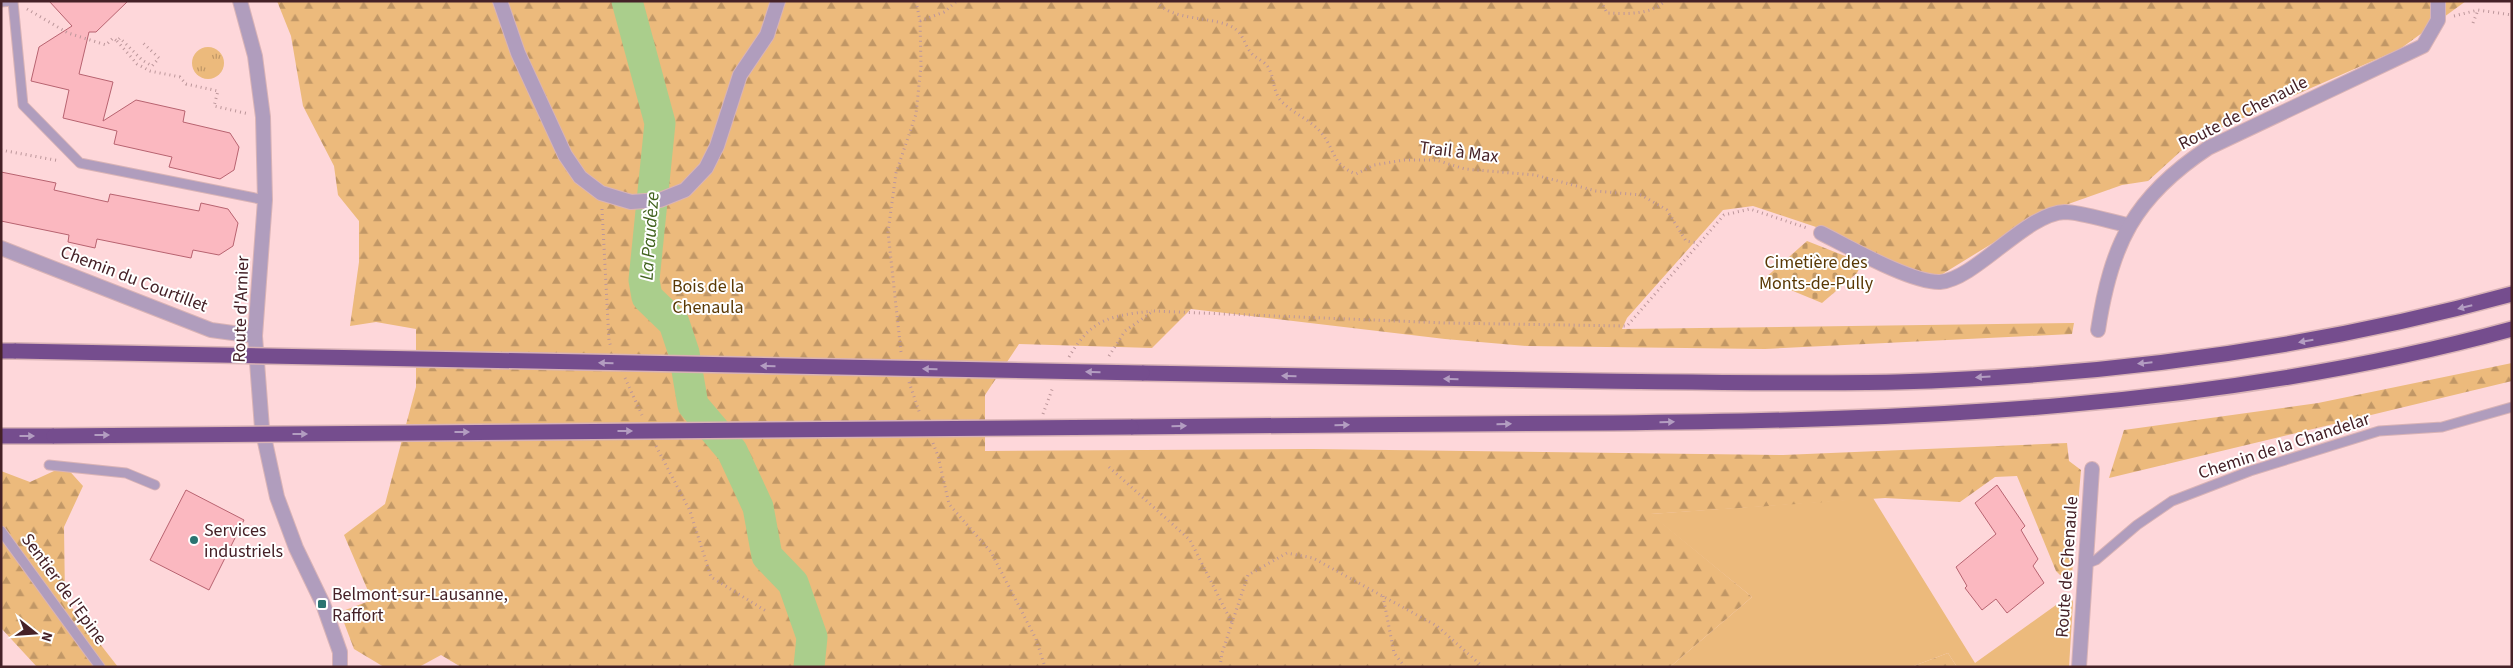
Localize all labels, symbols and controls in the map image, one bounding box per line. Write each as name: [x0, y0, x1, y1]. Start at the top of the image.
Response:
street label: Route de Chenaule: [2174, 70, 2312, 156]
street label: Trail à Max: [1418, 135, 1500, 169]
water label: La Paudèze: [633, 191, 667, 281]
street label: Chemin du Courtillet: [57, 239, 211, 319]
park label: Cimetière des Monts-de-Pully: [1759, 250, 1874, 296]
street label: Route d'Arnier: [227, 254, 255, 363]
park label: Bois de la Chenaula: [672, 274, 744, 320]
one-way arrow: [2457, 303, 2472, 311]
one-way arrow: [2297, 337, 2313, 345]
one-way arrow: [597, 359, 613, 367]
one-way arrow: [2137, 359, 2153, 367]
one-way arrow: [760, 362, 776, 370]
one-way arrow: [922, 365, 938, 373]
one-way arrow: [1085, 368, 1101, 376]
one-way arrow: [1281, 372, 1297, 380]
one-way arrow: [1975, 373, 1991, 381]
one-way arrow: [1443, 375, 1459, 383]
street label: Chemin de la Chandelar: [2195, 406, 2374, 486]
one-way arrow: [1659, 418, 1675, 426]
one-way arrow: [1497, 419, 1513, 427]
one-way arrow: [1334, 421, 1350, 429]
one-way arrow: [1172, 422, 1188, 430]
one-way arrow: [617, 427, 633, 435]
one-way arrow: [455, 428, 471, 436]
one-way arrow: [292, 430, 308, 438]
one-way arrow: [95, 431, 111, 439]
one-way arrow: [20, 432, 36, 440]
street label: Route de Chenaule: [2050, 495, 2084, 639]
place label: Services industriels: [204, 518, 283, 564]
street label: Sentier de l'Epine: [15, 528, 113, 650]
marker: Services industriels: [188, 534, 200, 546]
place label: Belmont-sur-Lausanne, Raffort: [332, 582, 508, 628]
marker: Belmont-sur-Lausanne, Raffort: [316, 598, 328, 610]
north arrow: [10, 608, 60, 658]
text: N: [36, 629, 57, 644]

